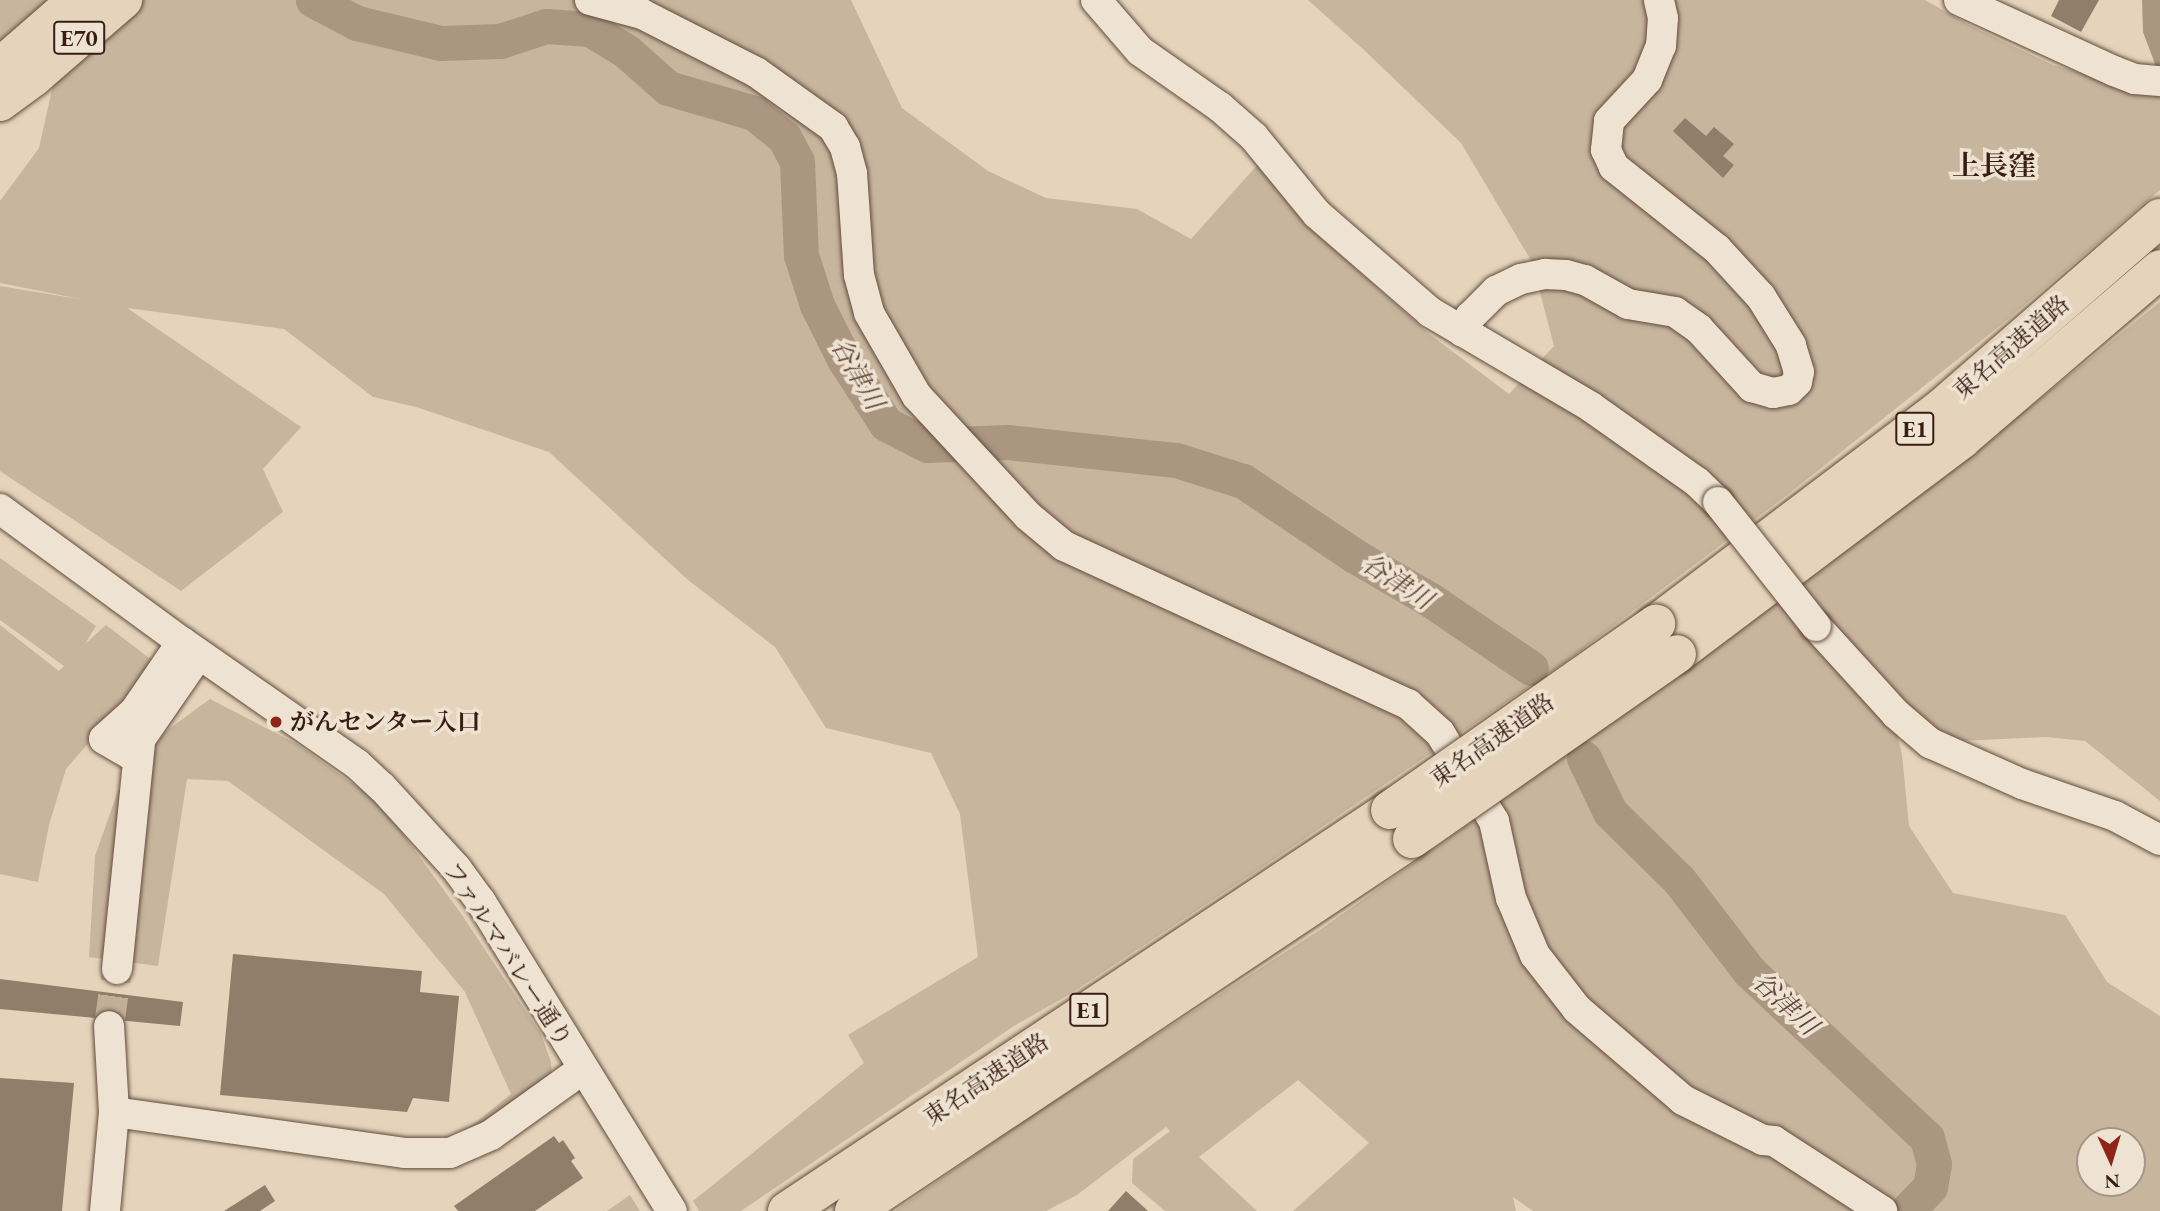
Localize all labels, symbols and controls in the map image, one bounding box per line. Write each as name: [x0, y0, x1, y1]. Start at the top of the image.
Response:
road number: E70: [53, 19, 105, 58]
district label: 上長窪: [1952, 148, 2036, 182]
street label: 東名高速道路: [1947, 289, 2075, 405]
water label: 谷津川: [824, 332, 890, 416]
road number: E1: [1894, 410, 1936, 448]
water label: 谷津川: [1356, 548, 1438, 616]
street label: 東名高速道路: [1425, 687, 1559, 793]
place label: がんセンター入口: [290, 708, 482, 736]
marker: がんセンター入口: [268, 714, 284, 730]
street label: ファルマバレー通り: [437, 856, 579, 1052]
water label: 谷津川: [1746, 966, 1824, 1042]
road number: E1: [1068, 990, 1110, 1030]
street label: 東名高速道路: [918, 1027, 1054, 1131]
north arrow: [2076, 1127, 2146, 1197]
text: N: [2104, 1168, 2121, 1194]

